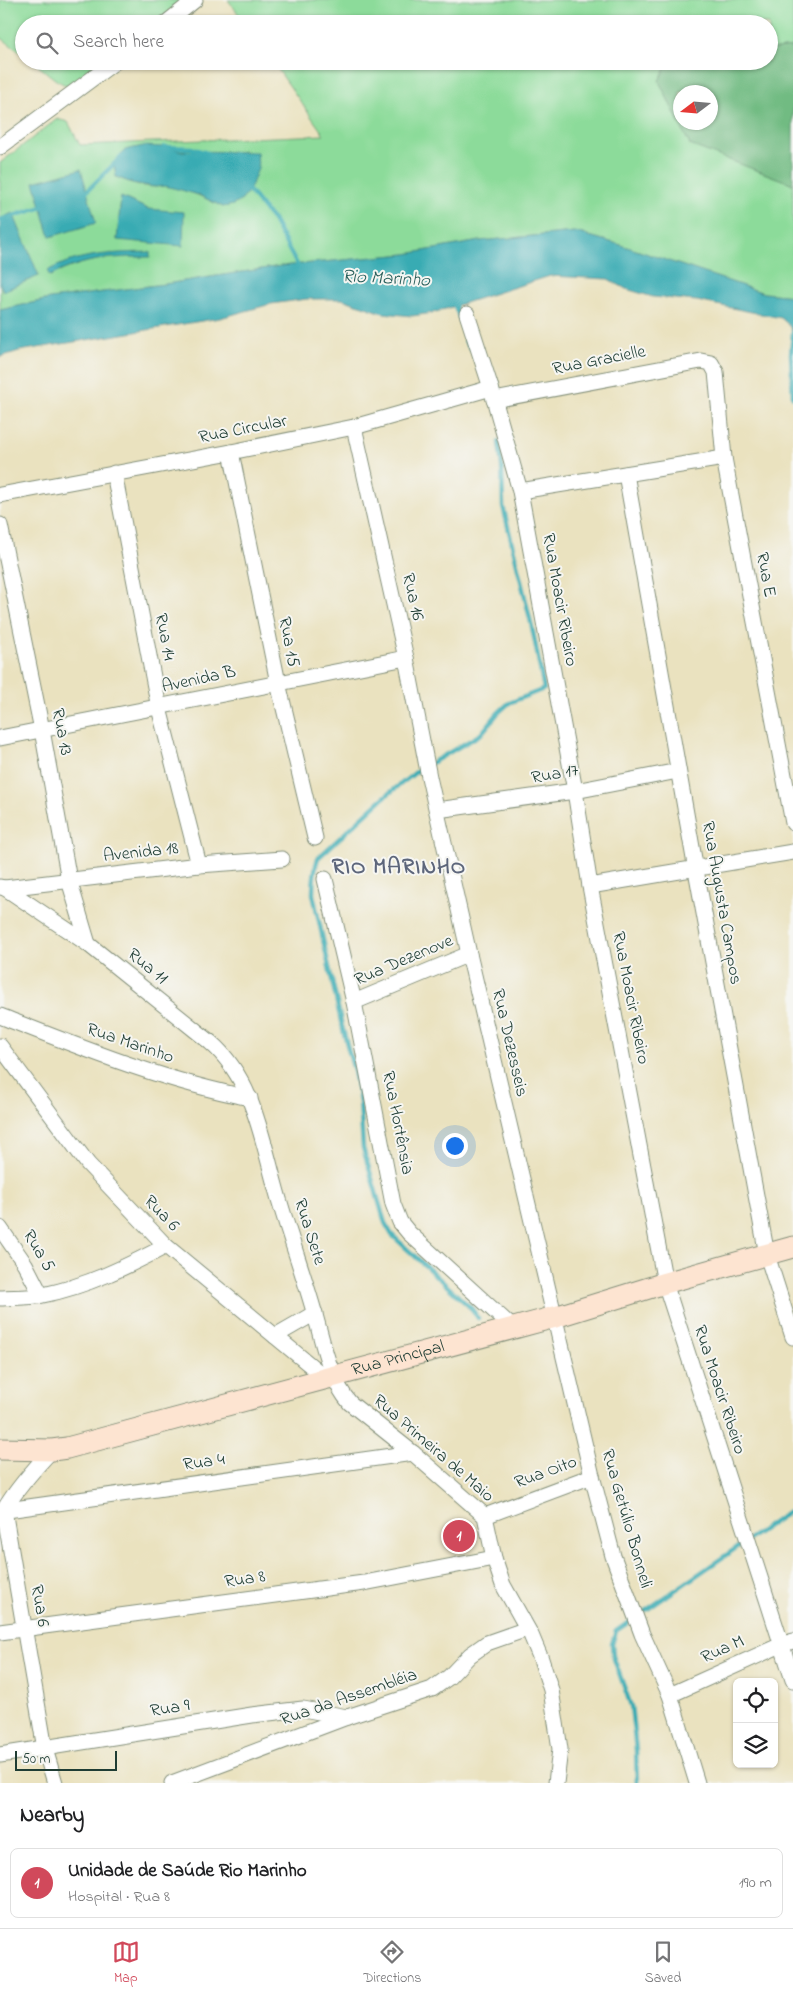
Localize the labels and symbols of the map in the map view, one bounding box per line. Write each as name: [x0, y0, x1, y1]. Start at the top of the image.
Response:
north arrow: [673, 85, 718, 130]
water label: Rio Marinho: [341, 263, 432, 295]
street label: Rua Gracielle: [550, 339, 649, 383]
street label: Rua Circular: [196, 409, 290, 451]
street label: Rua Moacir Ribeiro: [535, 531, 583, 669]
street label: Rua E: [748, 550, 782, 600]
street label: Rua 16: [394, 571, 430, 623]
street label: Rua 14: [147, 611, 181, 663]
street label: Rua 15: [270, 615, 306, 669]
street label: Avenida B: [160, 659, 238, 701]
street label: Rua 13: [44, 706, 78, 758]
street label: Rua 17: [529, 758, 581, 792]
street label: Rua Augusta Campos: [693, 819, 748, 987]
street label: Avenida 18: [102, 836, 180, 870]
district label: RIO MARINHO: [332, 852, 466, 884]
street label: Rua Dezenove: [351, 928, 458, 993]
street label: Rua Moacir Ribeiro: [604, 929, 656, 1067]
street label: Rua 11: [121, 942, 173, 992]
street label: Rua Dezesseis: [484, 986, 534, 1100]
street label: Rua Marinho: [83, 1017, 177, 1071]
street label: Rua Hortênsia: [374, 1069, 420, 1177]
your location: [442, 1133, 468, 1159]
street label: Rua 6: [137, 1190, 185, 1238]
street label: Rua Sete: [286, 1196, 332, 1269]
street label: Rua 5: [15, 1225, 61, 1277]
street label: Rua Moacir Ribeiro: [686, 1322, 752, 1458]
street label: Rua Principal: [349, 1334, 448, 1384]
street label: Rua Primeira de Maio: [367, 1389, 499, 1509]
street label: Rua Getúlio Bonneli: [594, 1446, 658, 1592]
street label: Rua 4: [181, 1447, 227, 1479]
street label: Rua Oito: [511, 1450, 581, 1496]
pin: 1: [443, 1517, 475, 1555]
street label: Rua 8: [223, 1564, 267, 1596]
street label: Rua 6: [23, 1583, 55, 1629]
street label: Rua M: [697, 1629, 749, 1671]
street label: Rua da Assembléia: [277, 1662, 421, 1734]
street label: Rua 9: [148, 1693, 192, 1725]
scale bar: [15, 1748, 118, 1771]

